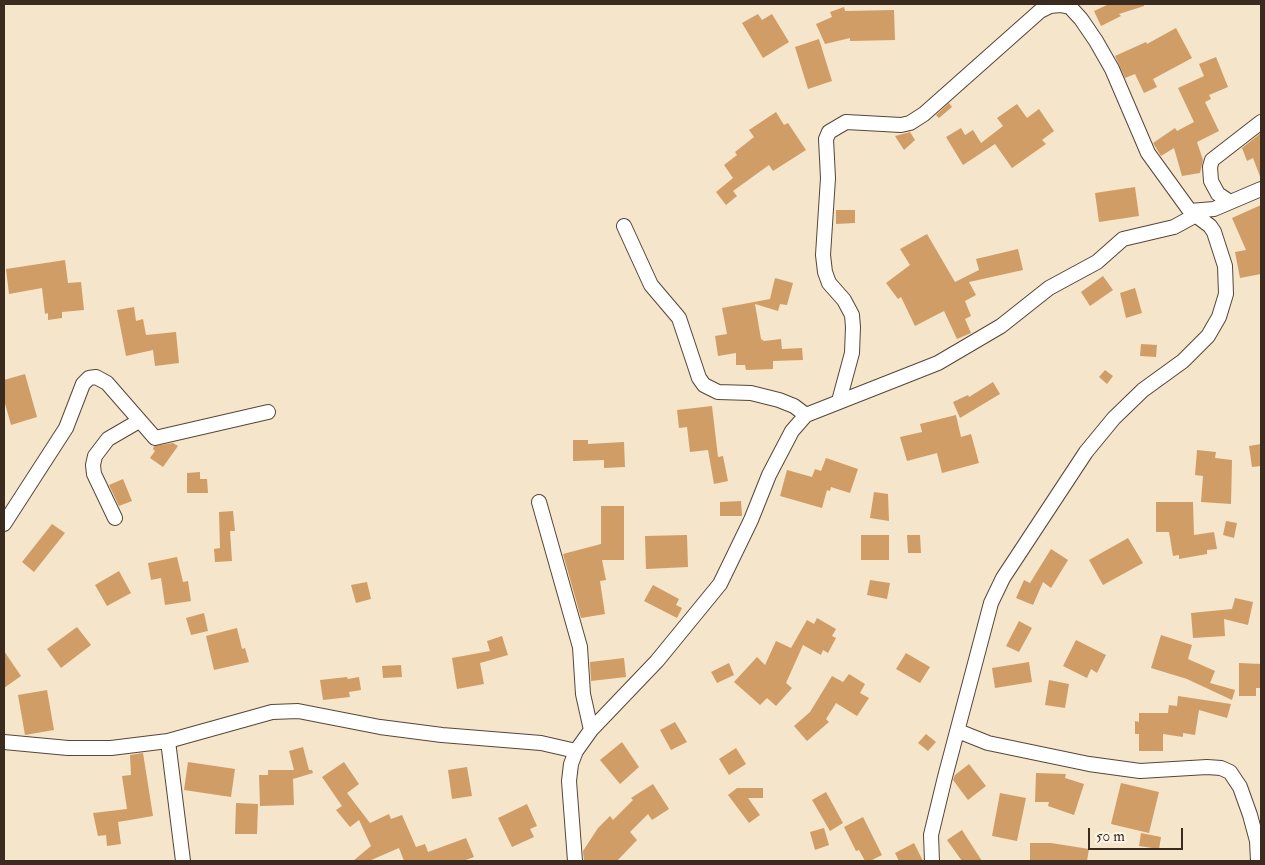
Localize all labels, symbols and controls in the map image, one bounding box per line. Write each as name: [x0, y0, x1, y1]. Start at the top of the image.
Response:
scale bar: [1090, 818, 1185, 850]
text: 50 m: [1096, 827, 1125, 846]

